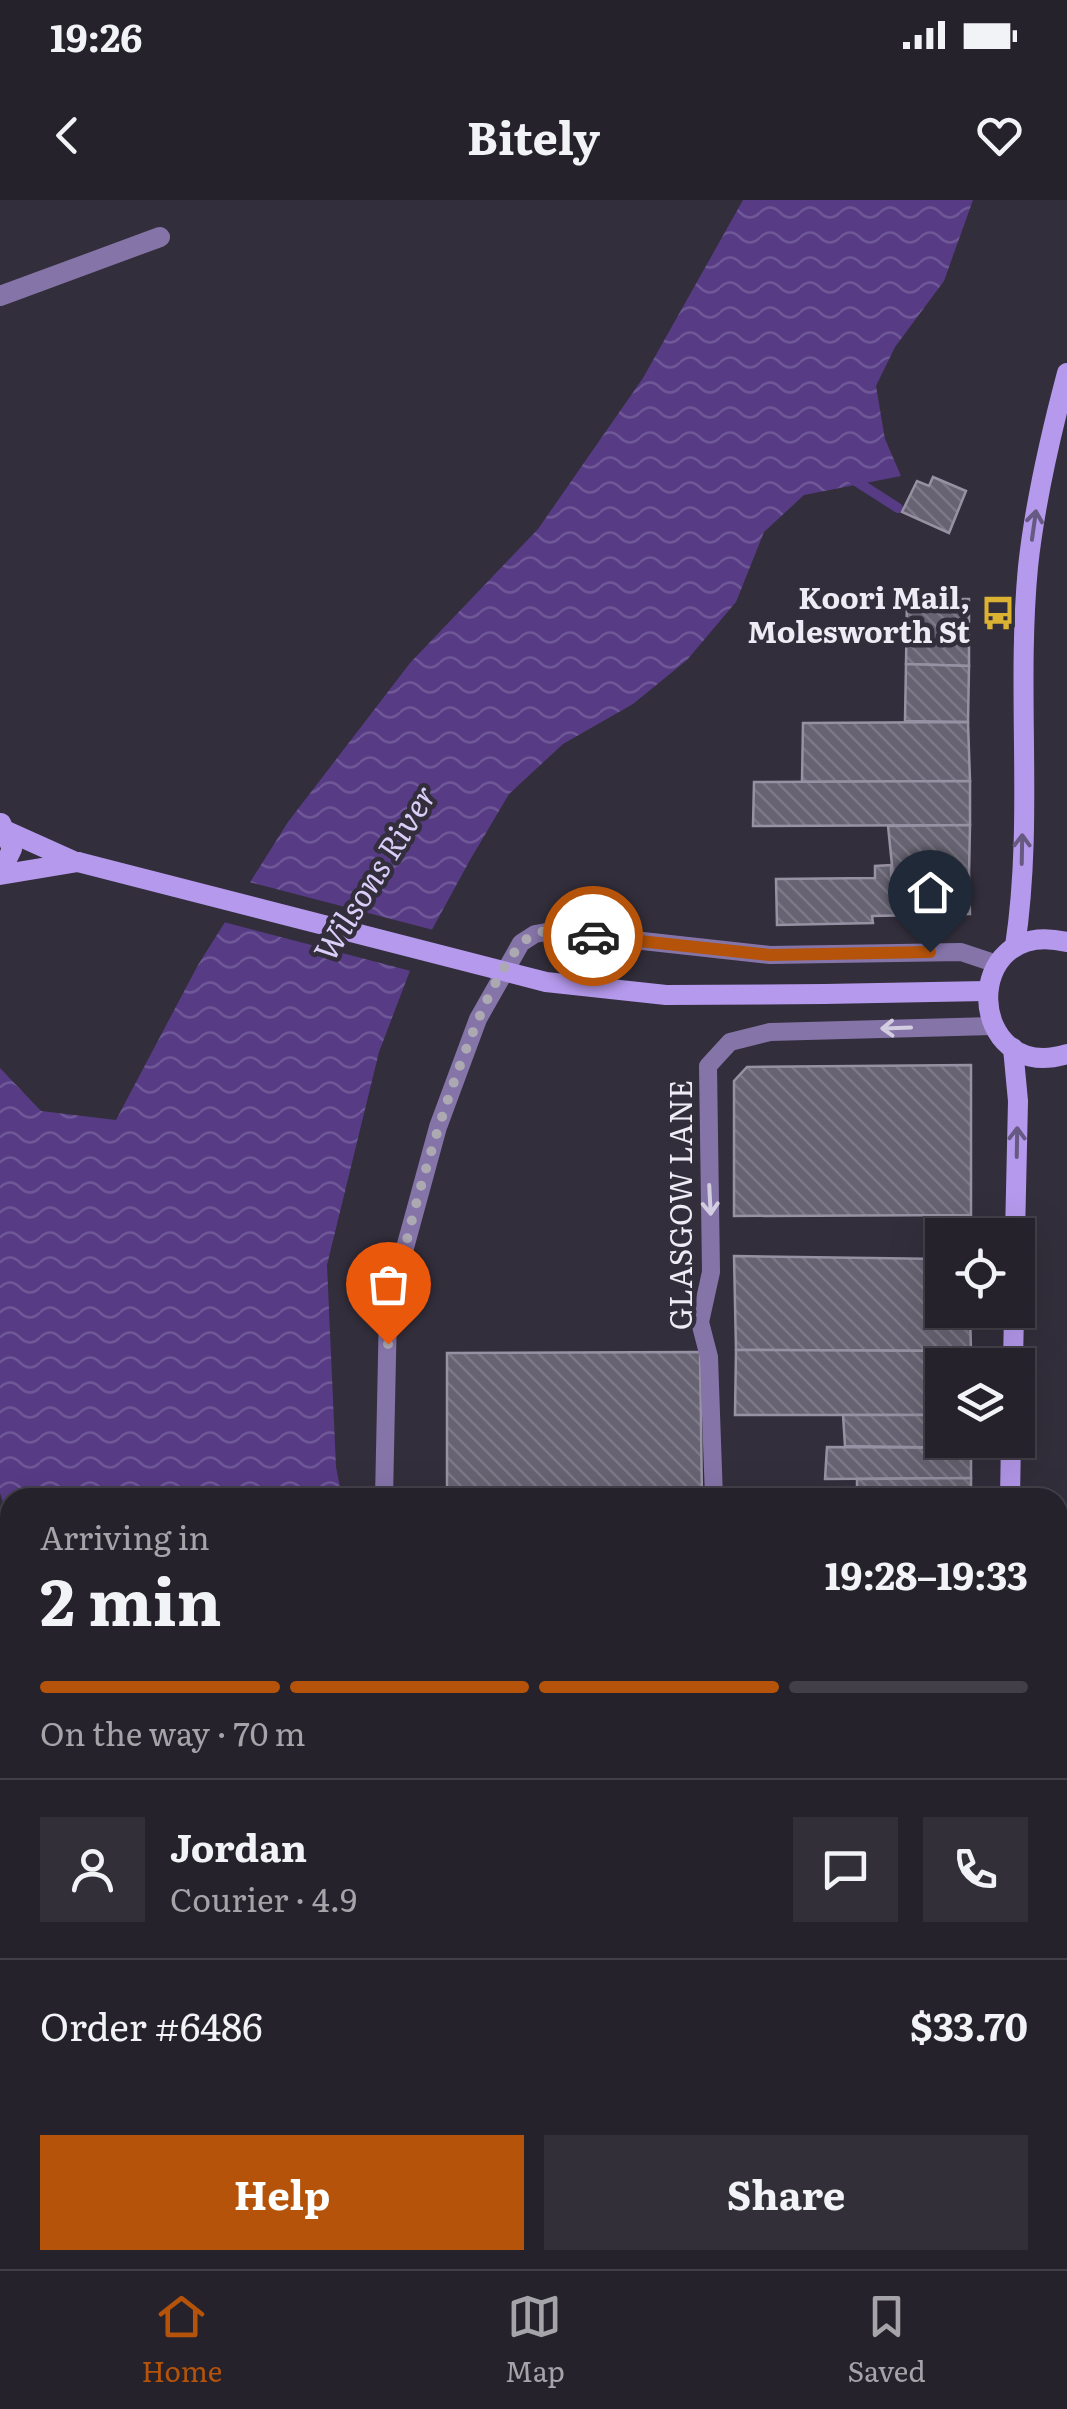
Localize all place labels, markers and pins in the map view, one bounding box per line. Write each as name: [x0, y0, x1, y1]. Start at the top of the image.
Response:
place label: Koori Mail, Molesworth St: [747, 574, 971, 652]
bus stop icon: Koori Mail, Molesworth St: [979, 594, 1017, 632]
pin: [888, 850, 973, 953]
pin: [346, 1242, 431, 1345]

